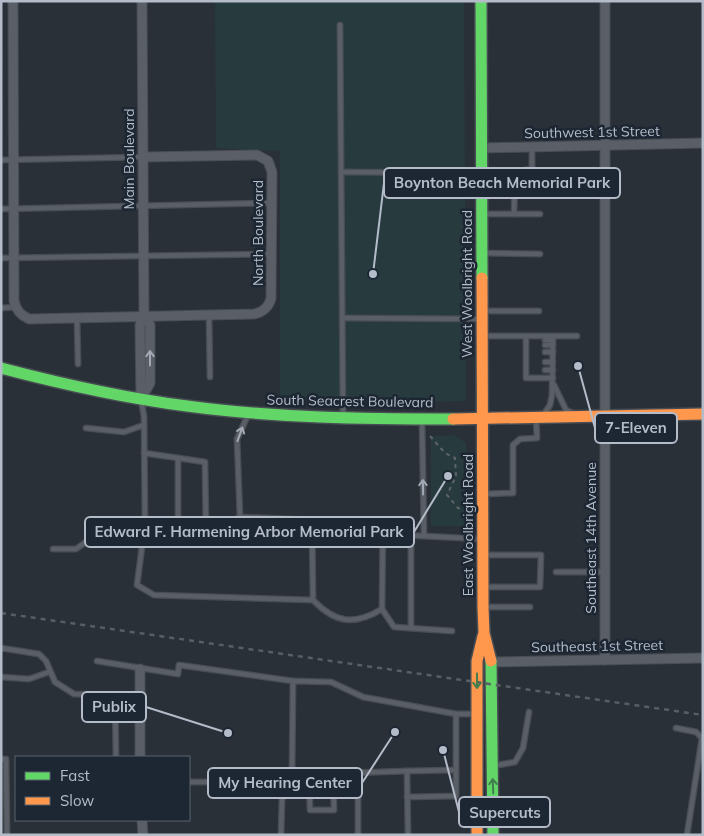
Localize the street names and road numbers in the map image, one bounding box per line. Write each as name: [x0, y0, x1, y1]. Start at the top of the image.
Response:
street label: Main Boulevard: [120, 108, 138, 210]
street label: Southwest 1st Street: [524, 122, 660, 142]
street label: North Boulevard: [249, 180, 267, 286]
street label: West Woolbright Road: [458, 210, 476, 358]
street label: South Seacrest Boulevard: [266, 391, 434, 411]
street label: East Woolbright Road: [459, 454, 477, 596]
street label: Southeast 14th Avenue: [582, 462, 600, 614]
street label: Southeast 1st Street: [531, 636, 663, 656]

